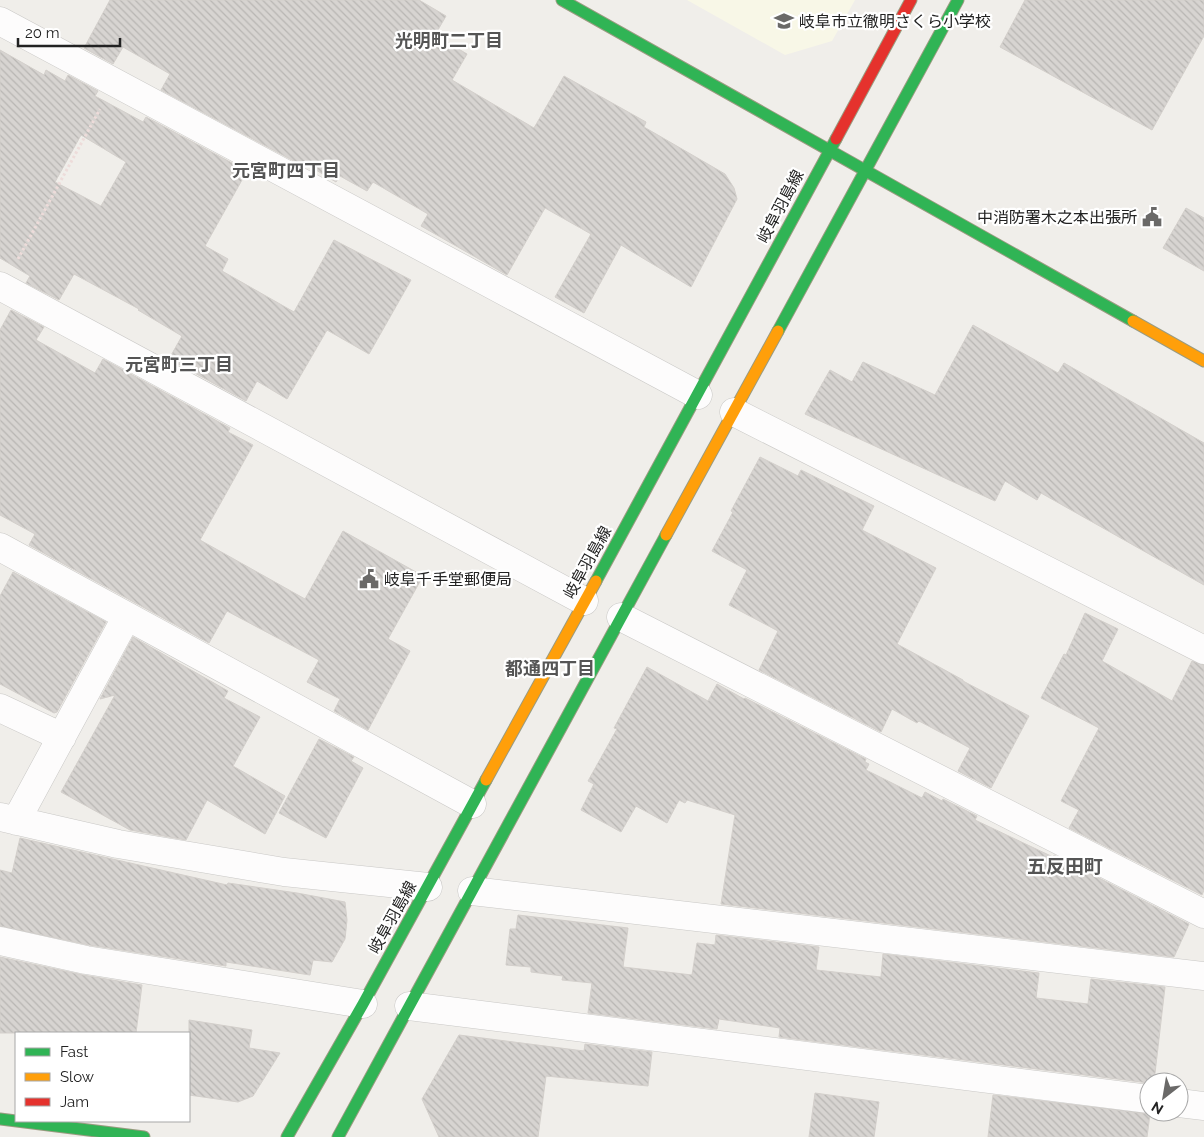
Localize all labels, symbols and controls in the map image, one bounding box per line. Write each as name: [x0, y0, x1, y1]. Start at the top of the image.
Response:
school or university icon: 岐阜市立徹明さくら小学校: [773, 10, 795, 32]
place label: 岐阜市立徹明さくら小学校: [799, 12, 991, 31]
scale bar: [18, 15, 120, 47]
text: 20 m: [25, 24, 60, 42]
district label: 光明町二丁目: [395, 30, 503, 51]
district label: 元宮町四丁目: [232, 160, 340, 181]
street label: 岐阜羽島線: [753, 166, 808, 246]
public building icon: 中消防署木之本出張所: [1141, 206, 1163, 228]
place label: 中消防署木之本出張所: [977, 208, 1137, 227]
district label: 元宮町三丁目: [125, 354, 233, 375]
street label: 岐阜羽島線: [560, 523, 615, 602]
public building icon: 岐阜千手堂郵便局: [358, 568, 380, 590]
place label: 岐阜千手堂郵便局: [384, 570, 512, 589]
district label: 都通四丁目: [505, 658, 595, 679]
district label: 五反田町: [1027, 855, 1103, 877]
street label: 岐阜羽島線: [365, 878, 420, 957]
legend: [15, 1032, 190, 1122]
text: Fast: [60, 1043, 88, 1061]
text: Slow: [60, 1068, 94, 1086]
north arrow: [1139, 1072, 1189, 1122]
text: Jam: [60, 1093, 89, 1111]
text: N: [1149, 1099, 1166, 1118]

